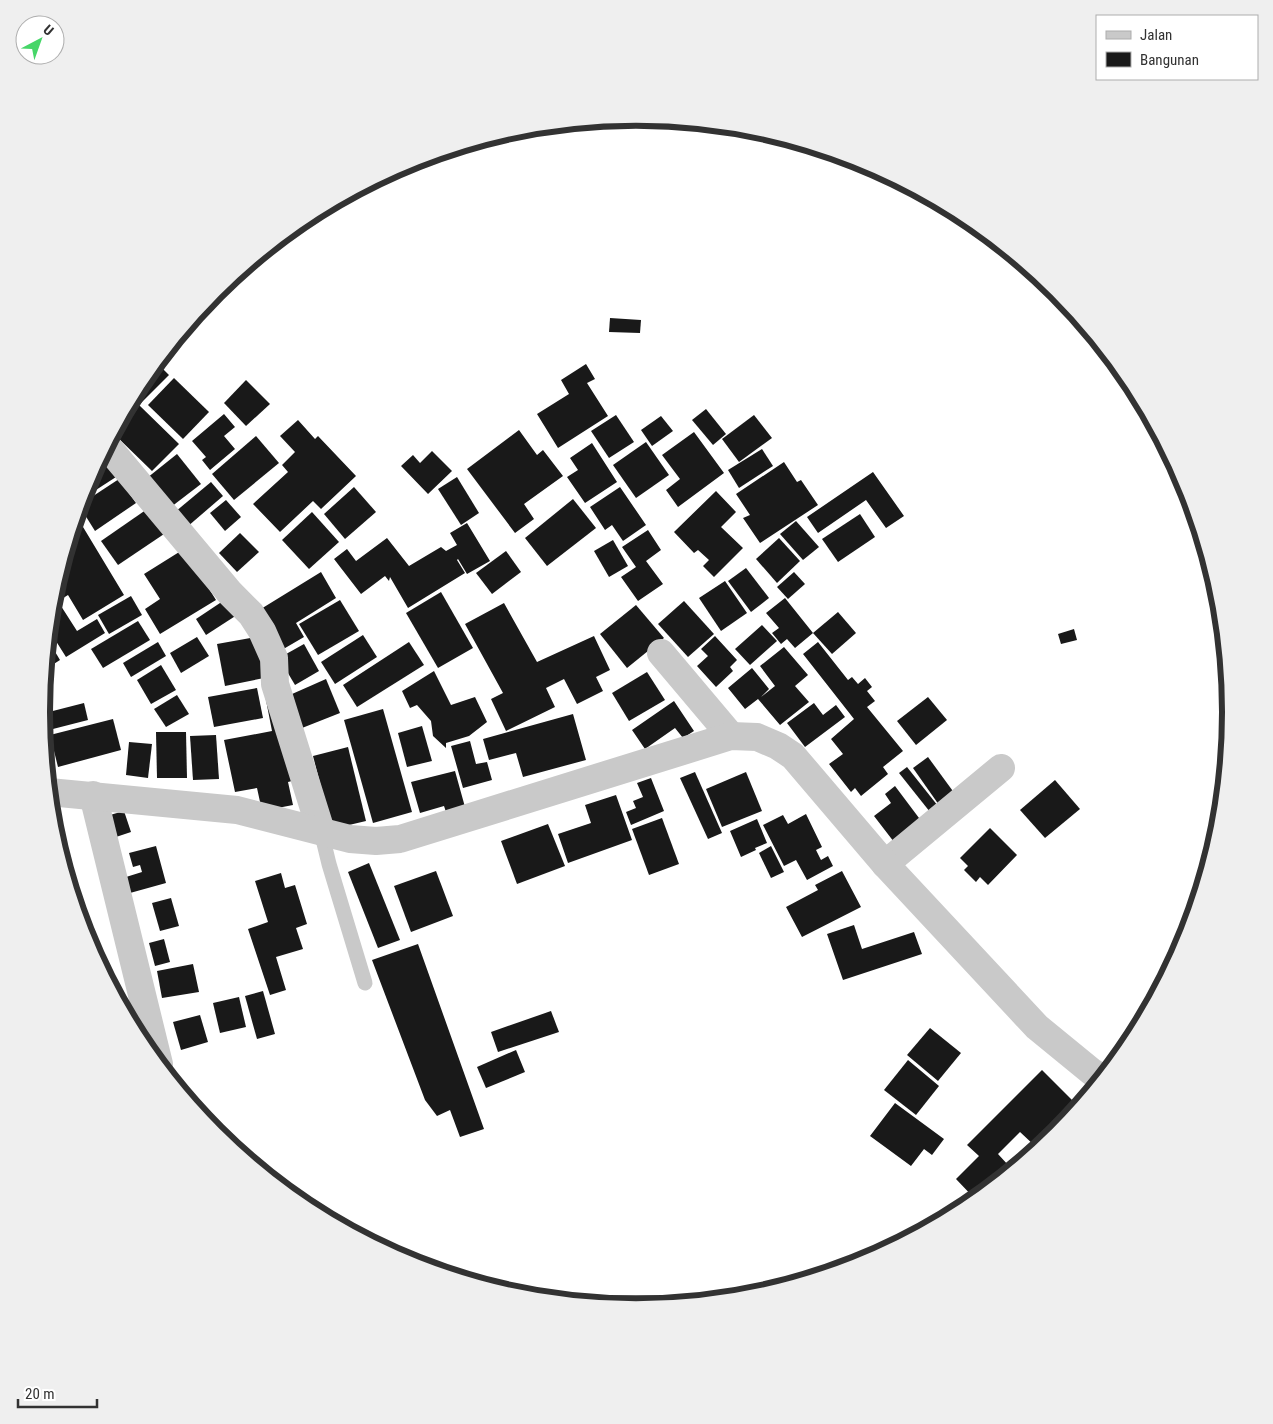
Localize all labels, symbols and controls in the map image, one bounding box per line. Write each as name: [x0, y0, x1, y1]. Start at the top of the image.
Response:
north arrow: [15, 15, 65, 65]
legend: [1096, 15, 1258, 80]
text: U: [40, 22, 57, 39]
text: Jalan: [1140, 26, 1172, 44]
text: Bangunan: [1140, 51, 1199, 69]
scale bar: [18, 1376, 96, 1408]
text: 20 m: [25, 1385, 55, 1403]

